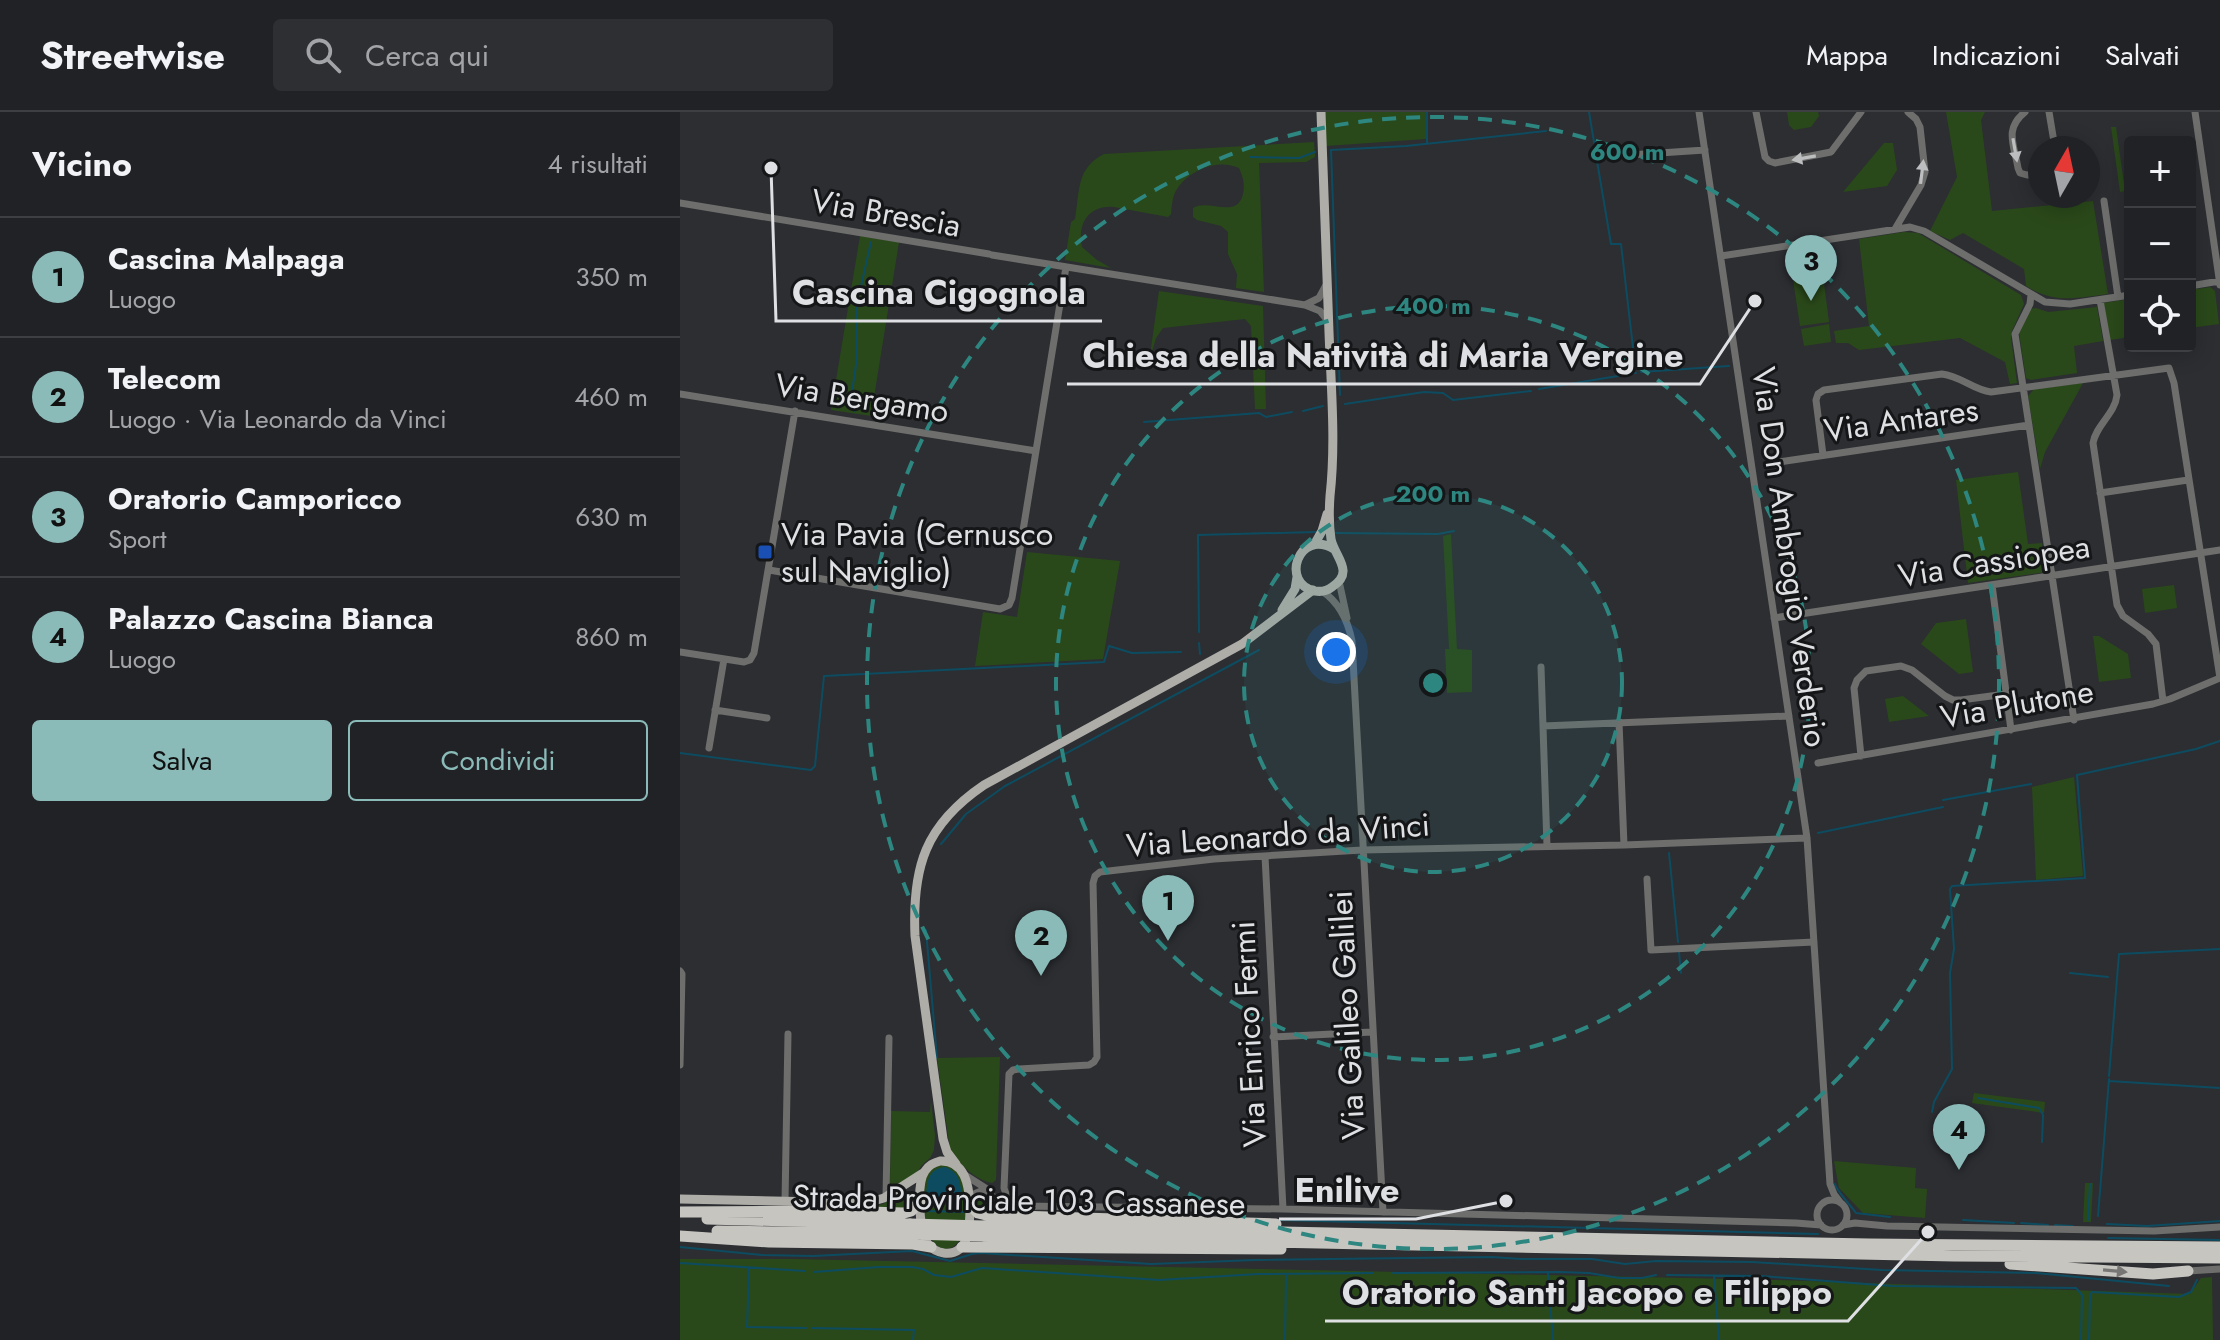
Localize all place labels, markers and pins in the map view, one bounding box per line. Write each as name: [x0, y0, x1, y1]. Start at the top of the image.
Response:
pin: 3: [1785, 235, 1837, 301]
callout: Cascina Cigognola: [776, 263, 1102, 321]
callout: Chiesa della Natività di Maria Vergine: [1067, 326, 1700, 384]
place label: Via Pavia (Cernusco sul Naviglio): [781, 511, 1053, 594]
marker: Via Pavia (Cernusco sul Naviglio): [756, 543, 774, 561]
centre of rings: [1419, 669, 1447, 697]
pin: 1: [1142, 875, 1194, 941]
pin: 2: [1015, 910, 1067, 976]
pin: 4: [1933, 1104, 1985, 1170]
callout: Enilive: [1279, 1161, 1416, 1219]
callout: Oratorio Santi Jacopo e Filippo: [1325, 1263, 1848, 1321]

